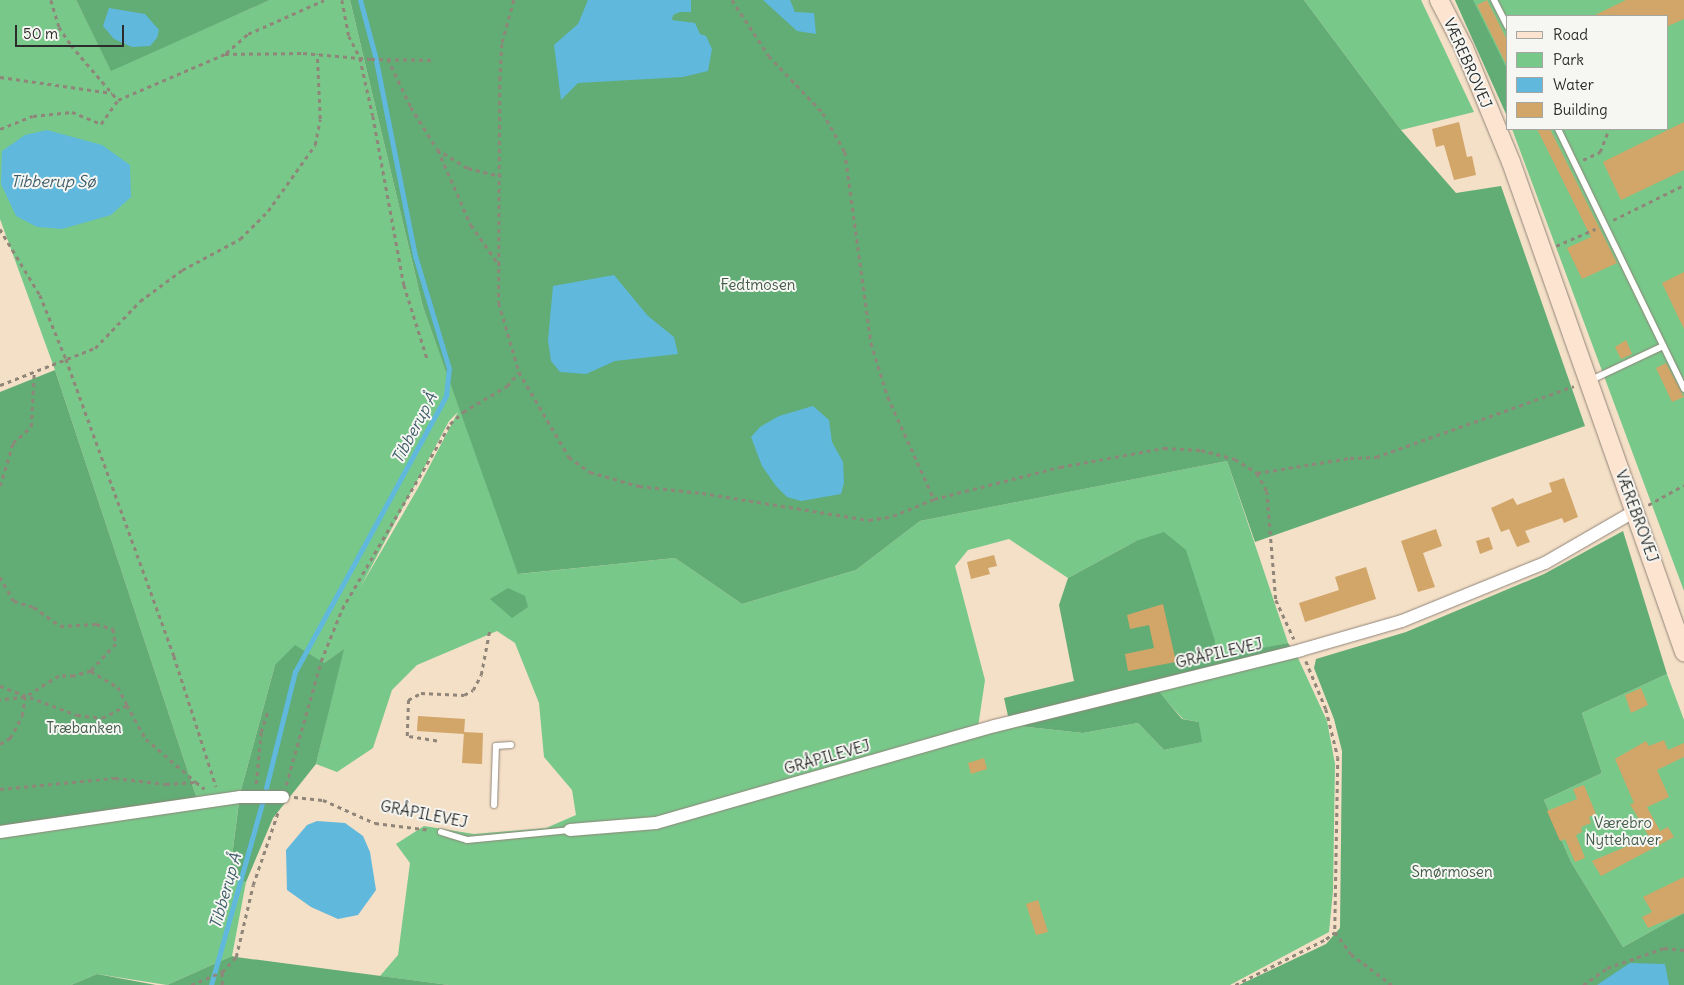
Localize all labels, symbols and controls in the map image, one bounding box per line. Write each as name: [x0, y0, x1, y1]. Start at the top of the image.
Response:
scale bar: [18, 15, 126, 47]
street label: VÆREBROVEJ: [1440, 15, 1496, 111]
legend: [1506, 15, 1669, 130]
text: 50 m: [23, 24, 58, 43]
text: Road: [1553, 25, 1588, 44]
text: Park: [1553, 50, 1584, 69]
text: Water: [1553, 75, 1594, 94]
text: Building: [1553, 100, 1608, 119]
water label: Tibberup Sø: [11, 171, 95, 191]
park label: Fedtmosen: [721, 276, 795, 294]
water label: Tibberup Å: [387, 389, 441, 467]
street label: VÆREBROVEJ: [1612, 467, 1662, 565]
street label: GRÅPILEVEJ: [1174, 634, 1264, 672]
park label: Træbanken: [46, 719, 122, 737]
street label: GRÅPILEVEJ: [782, 736, 872, 778]
street label: GRÅPILEVEJ: [379, 797, 469, 831]
park label: Værebro Nyttehaver: [1585, 813, 1661, 848]
water label: Tibberup Å: [205, 851, 245, 931]
park label: Smørmosen: [1411, 863, 1493, 881]

